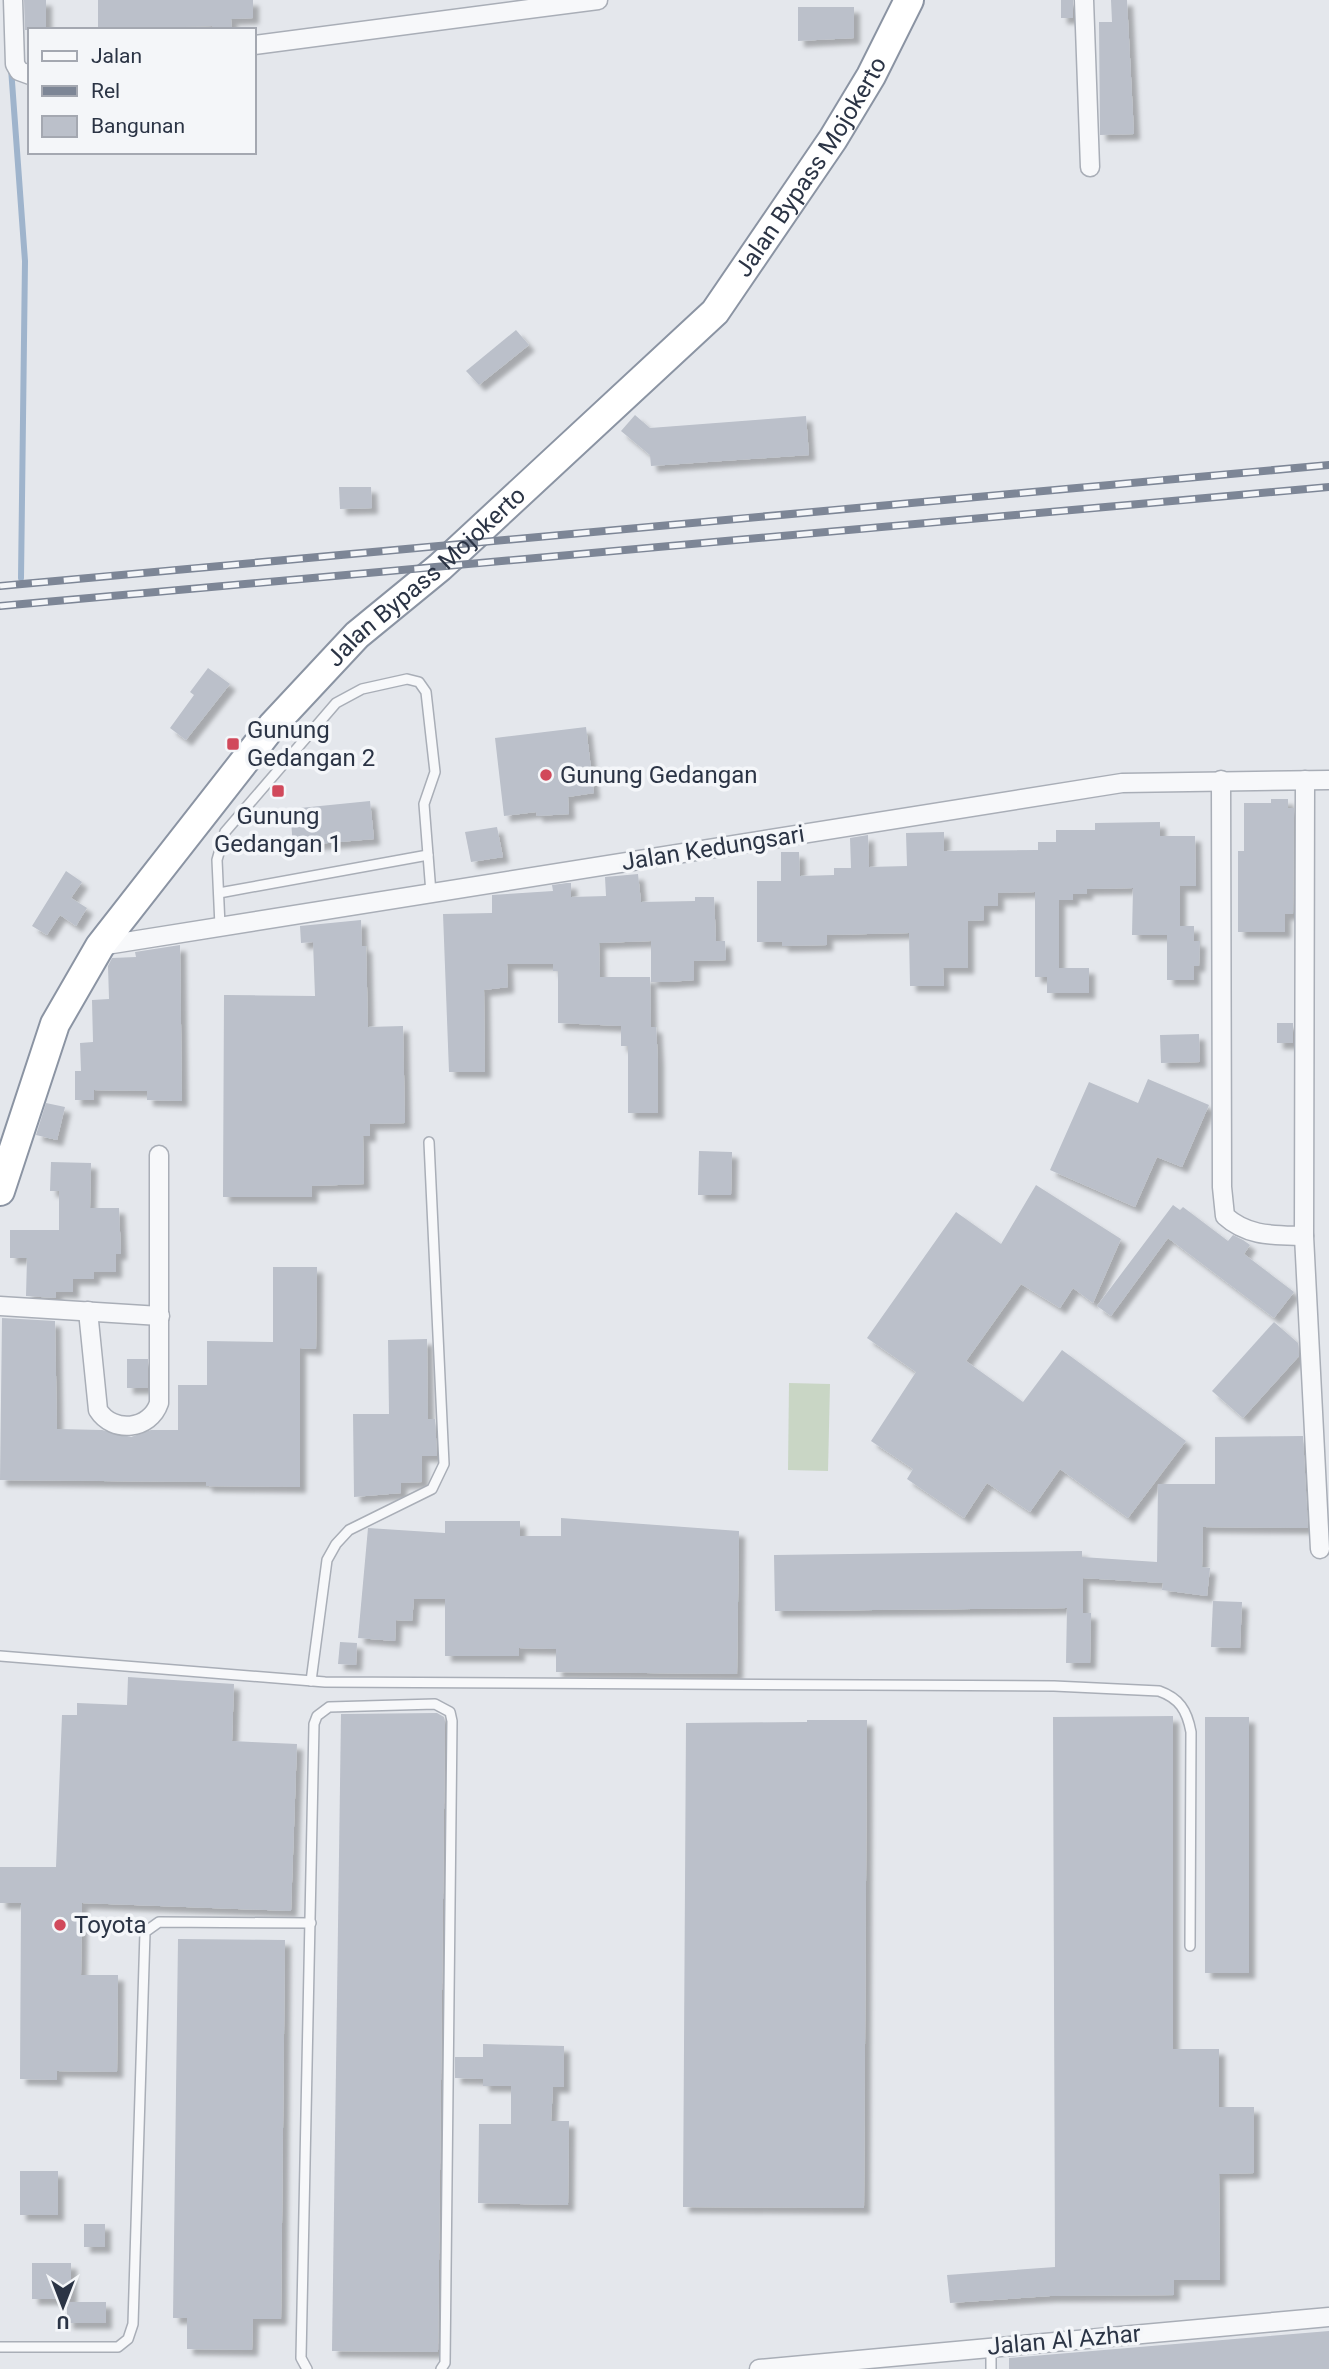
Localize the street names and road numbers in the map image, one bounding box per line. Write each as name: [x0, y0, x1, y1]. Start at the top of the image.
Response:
street label: Jalan Bypass Mojokerto: [729, 52, 892, 282]
street label: Jalan Bypass Mojokerto: [321, 481, 531, 672]
street label: Jalan Kedungsari: [620, 820, 806, 876]
street label: Jalan Al Azhar: [986, 2319, 1142, 2361]

